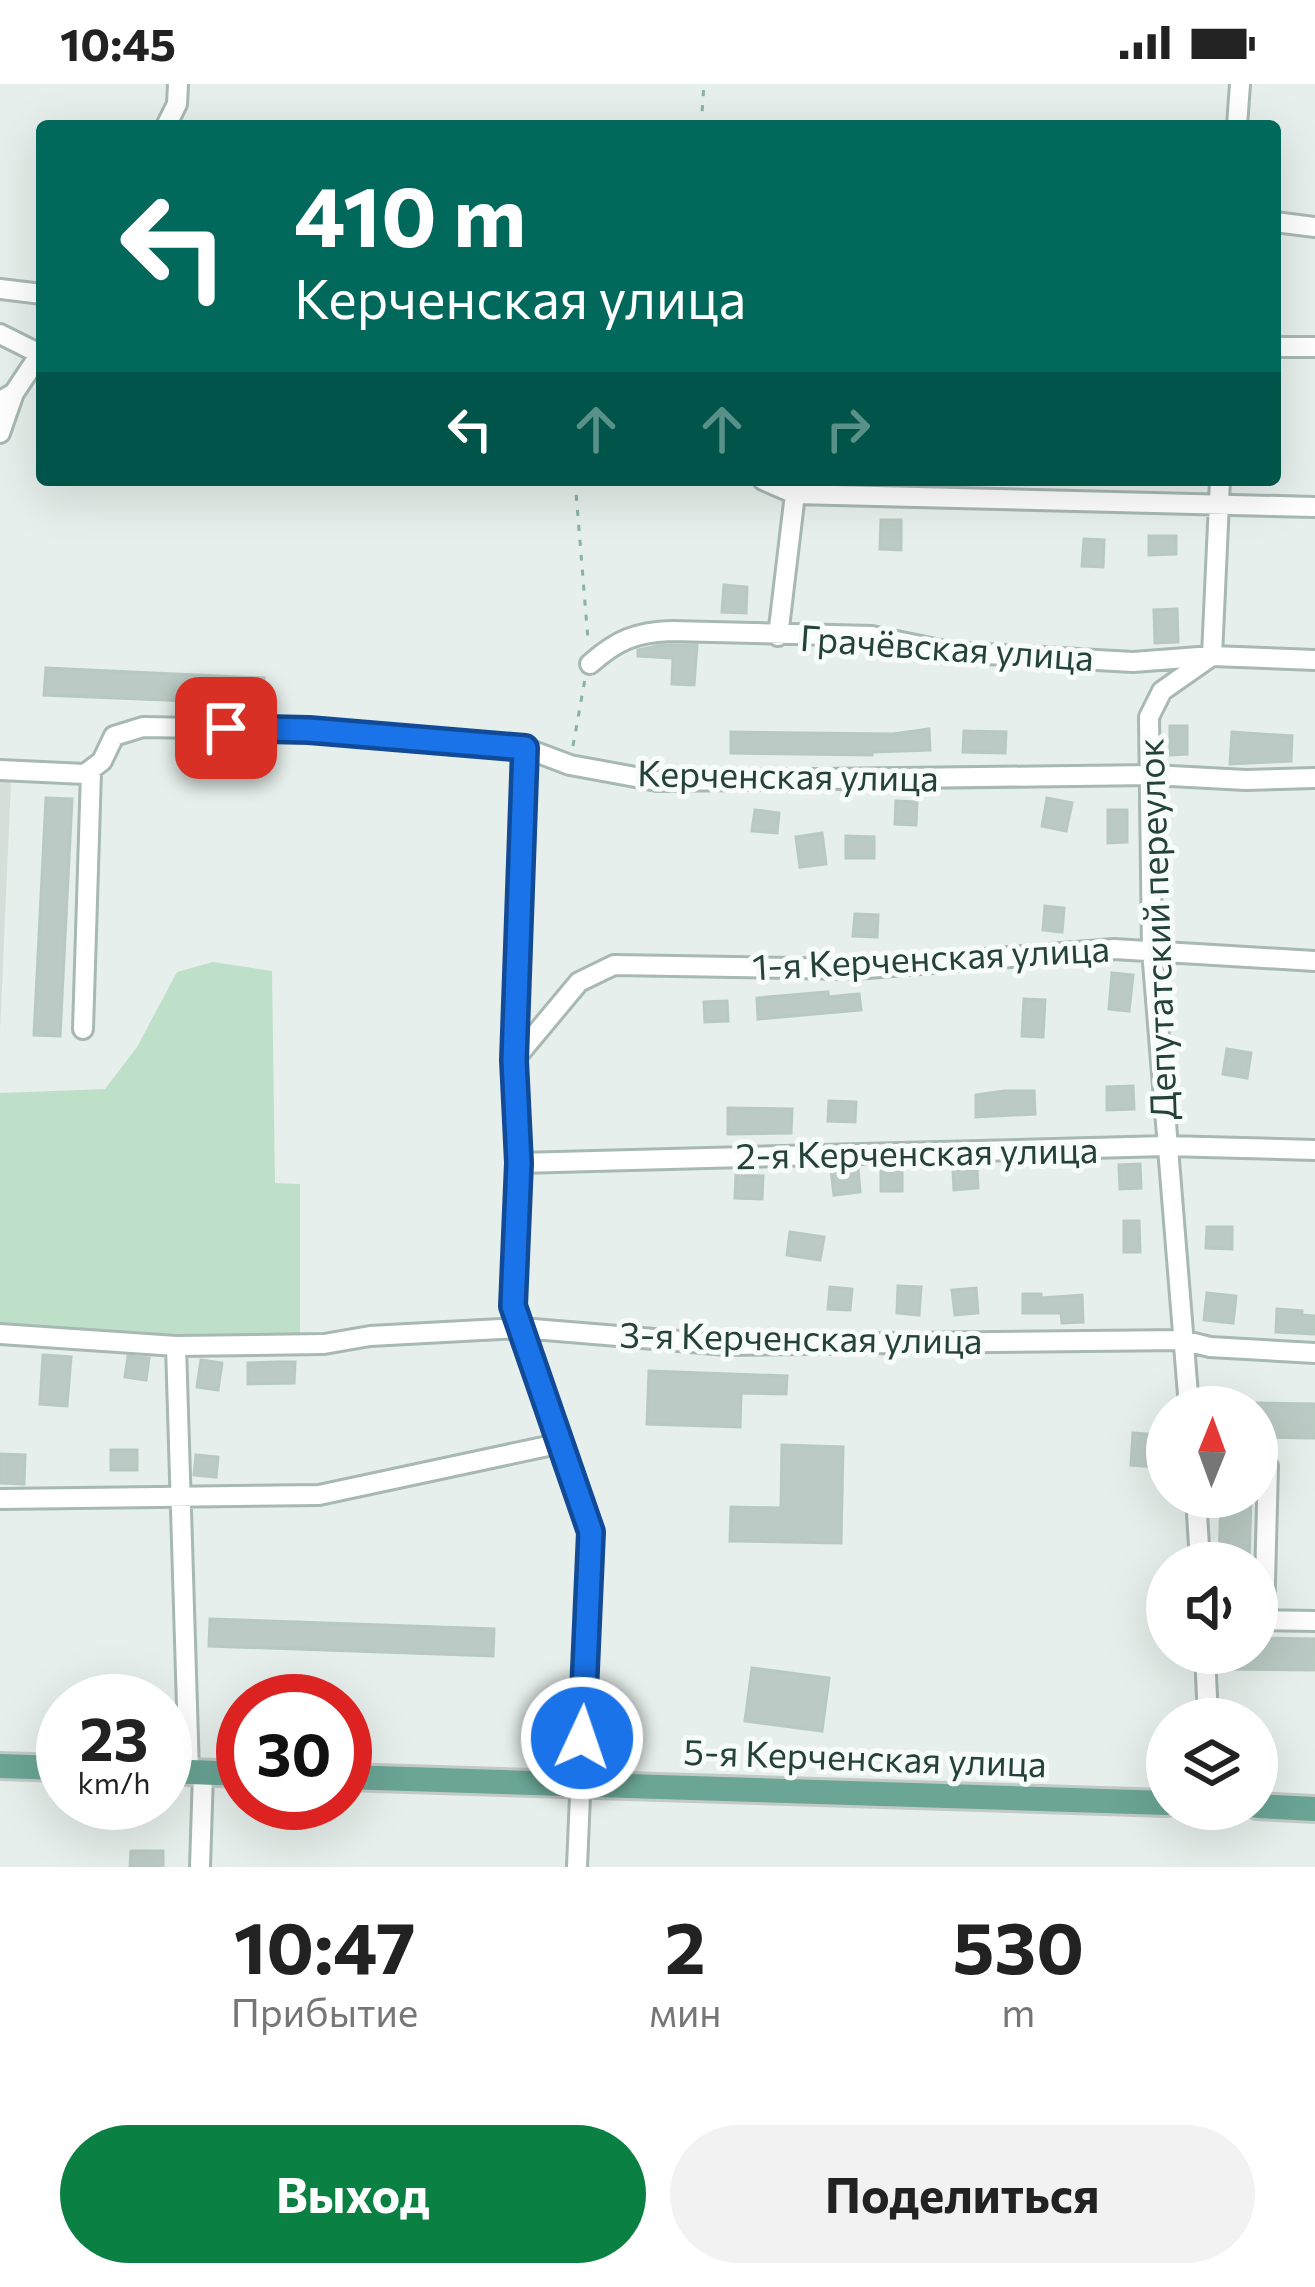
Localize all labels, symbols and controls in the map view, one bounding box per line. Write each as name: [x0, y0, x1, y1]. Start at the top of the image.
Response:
text: 10:45: [60, 15, 176, 70]
text: 410 m: [294, 162, 526, 264]
icon: left: [96, 168, 252, 324]
text: Керченская улица: [294, 264, 746, 330]
icon: left: [437, 396, 503, 462]
icon: ahead: [563, 396, 629, 462]
icon: ahead: [689, 396, 755, 462]
icon: right: [815, 396, 881, 462]
street label: Грачёвская улица: [799, 614, 1095, 678]
pin: [175, 677, 277, 779]
icon: arrive: [193, 695, 259, 761]
street label: Депутатский переулок: [1126, 737, 1184, 1121]
street label: Керченская улица: [637, 749, 939, 799]
street label: 1-я Керченская улица: [751, 925, 1111, 987]
street label: 2-я Керченская улица: [735, 1126, 1099, 1176]
street label: 3-я Керченская улица: [619, 1311, 983, 1361]
north arrow: [1146, 1386, 1278, 1518]
map controls: [1146, 1386, 1278, 1830]
button: sound: [1146, 1542, 1278, 1674]
speed limit sign: 30: [216, 1674, 372, 1830]
position arrow: [519, 1675, 645, 1801]
button: layers: [1146, 1698, 1278, 1830]
text: 23: [79, 1700, 149, 1773]
street label: 5-я Керченская улица: [683, 1728, 1047, 1784]
text: km/h: [78, 1763, 150, 1800]
text: 10:47: [234, 1901, 415, 1989]
text: 2: [665, 1901, 706, 1989]
text: 530: [952, 1901, 1084, 1989]
text: Прибытие: [231, 1987, 418, 2035]
text: мин: [649, 1987, 722, 2035]
text: m: [1001, 1987, 1035, 2035]
button: Выход: [60, 2125, 646, 2263]
button: Поделиться: [670, 2125, 1255, 2263]

